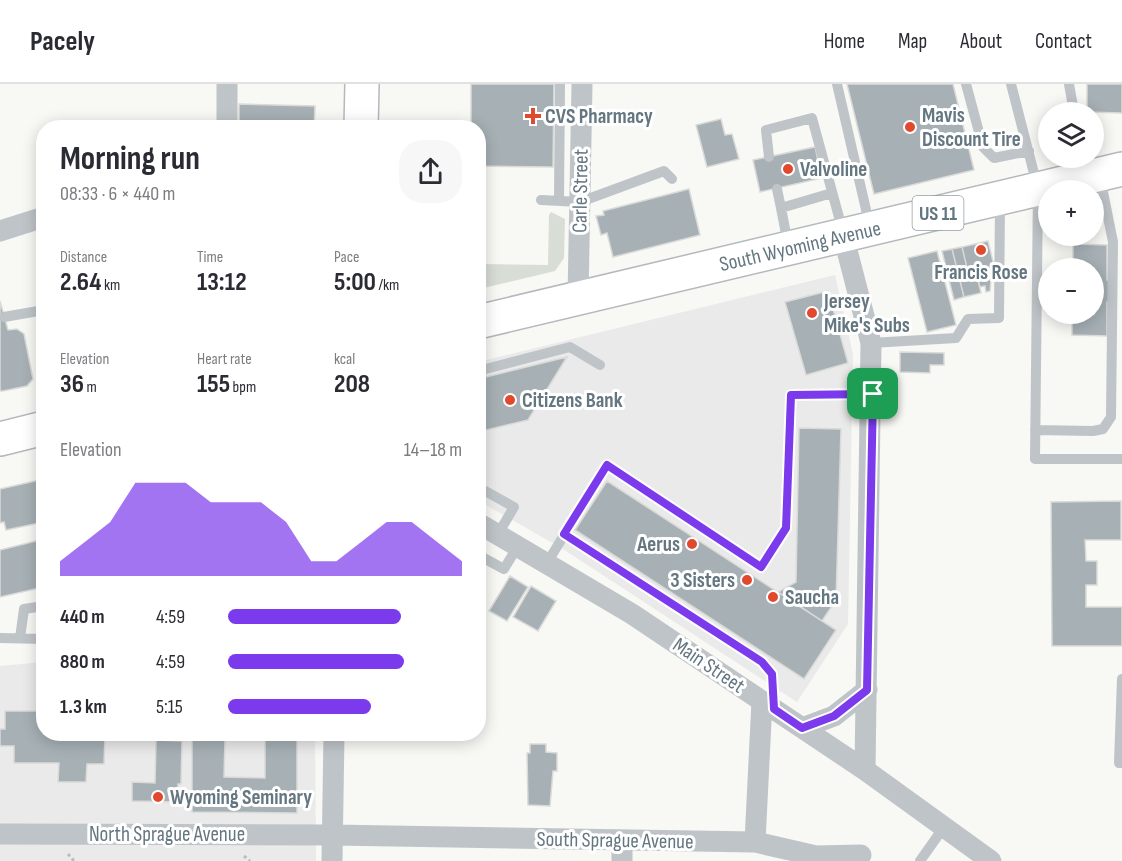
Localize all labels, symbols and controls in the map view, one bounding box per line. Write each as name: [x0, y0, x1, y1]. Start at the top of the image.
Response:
text: Pacely: [30, 25, 95, 58]
text: Home: [824, 29, 865, 54]
text: Map: [898, 29, 927, 54]
text: About: [960, 29, 1002, 54]
text: Contact: [1035, 29, 1092, 54]
map controls: [1038, 102, 1104, 324]
button: layers: [1038, 102, 1104, 168]
place label: Mavis Discount Tire: [922, 103, 1021, 152]
place label: CVS Pharmacy: [545, 104, 653, 129]
marker: CVS Pharmacy: [526, 109, 540, 123]
marker: Mavis Discount Tire: [903, 120, 917, 134]
text: Morning run: [60, 139, 200, 179]
button: share: [399, 140, 462, 203]
street label: Carle Street: [567, 149, 594, 233]
place label: Valvoline: [800, 157, 867, 182]
marker: Valvoline: [781, 162, 795, 176]
button: +: [1038, 180, 1104, 246]
text: 08:33 · 6 × 440 m: [60, 182, 175, 206]
road number: US 11: [912, 196, 964, 230]
street label: South Wyoming Avenue: [717, 216, 883, 277]
marker: Francis Rose: [974, 243, 988, 257]
text: Distance: [60, 248, 107, 267]
text: Time: [197, 248, 223, 267]
text: Pace: [334, 248, 359, 267]
button: −: [1038, 258, 1104, 324]
place label: Francis Rose: [934, 260, 1028, 285]
text: 2.64: [60, 267, 101, 298]
text: 13:12: [197, 267, 247, 298]
text: 5:00: [334, 267, 376, 298]
text: km: [101, 276, 120, 295]
text: /km: [376, 276, 399, 295]
place label: Jersey Mike's Subs: [823, 289, 910, 338]
marker: Jersey Mike's Subs: [805, 306, 819, 320]
text: Elevation: [60, 350, 109, 369]
text: Heart rate: [197, 350, 252, 369]
text: kcal: [334, 350, 355, 369]
pin: [847, 368, 898, 419]
text: 36: [60, 369, 84, 400]
text: 155: [197, 369, 230, 400]
text: 208: [334, 369, 370, 400]
icon: arrive: [856, 377, 889, 410]
text: m: [84, 378, 97, 397]
text: bpm: [230, 378, 256, 397]
place label: Citizens Bank: [522, 388, 623, 413]
marker: Citizens Bank: [503, 393, 517, 407]
text: Elevation: [60, 438, 122, 462]
text: 14–18 m: [404, 438, 462, 462]
place label: Aerus: [636, 532, 680, 557]
marker: Aerus: [685, 537, 699, 551]
place label: 3 Sisters: [670, 568, 735, 593]
marker: 3 Sisters: [740, 573, 754, 587]
place label: Saucha: [785, 585, 839, 610]
marker: Saucha: [766, 590, 780, 604]
text: 440 m: [60, 605, 105, 629]
text: 4:59: [156, 605, 185, 629]
street label: Main Street: [668, 632, 749, 698]
text: 880 m: [60, 650, 105, 674]
text: 4:59: [156, 650, 185, 674]
text: 1.3 km: [60, 695, 107, 719]
text: 5:15: [156, 695, 183, 719]
place label: Wyoming Seminary: [170, 785, 312, 810]
marker: Wyoming Seminary: [151, 790, 165, 804]
street label: North Sprague Avenue: [89, 822, 245, 847]
street label: South Sprague Avenue: [536, 827, 694, 854]

